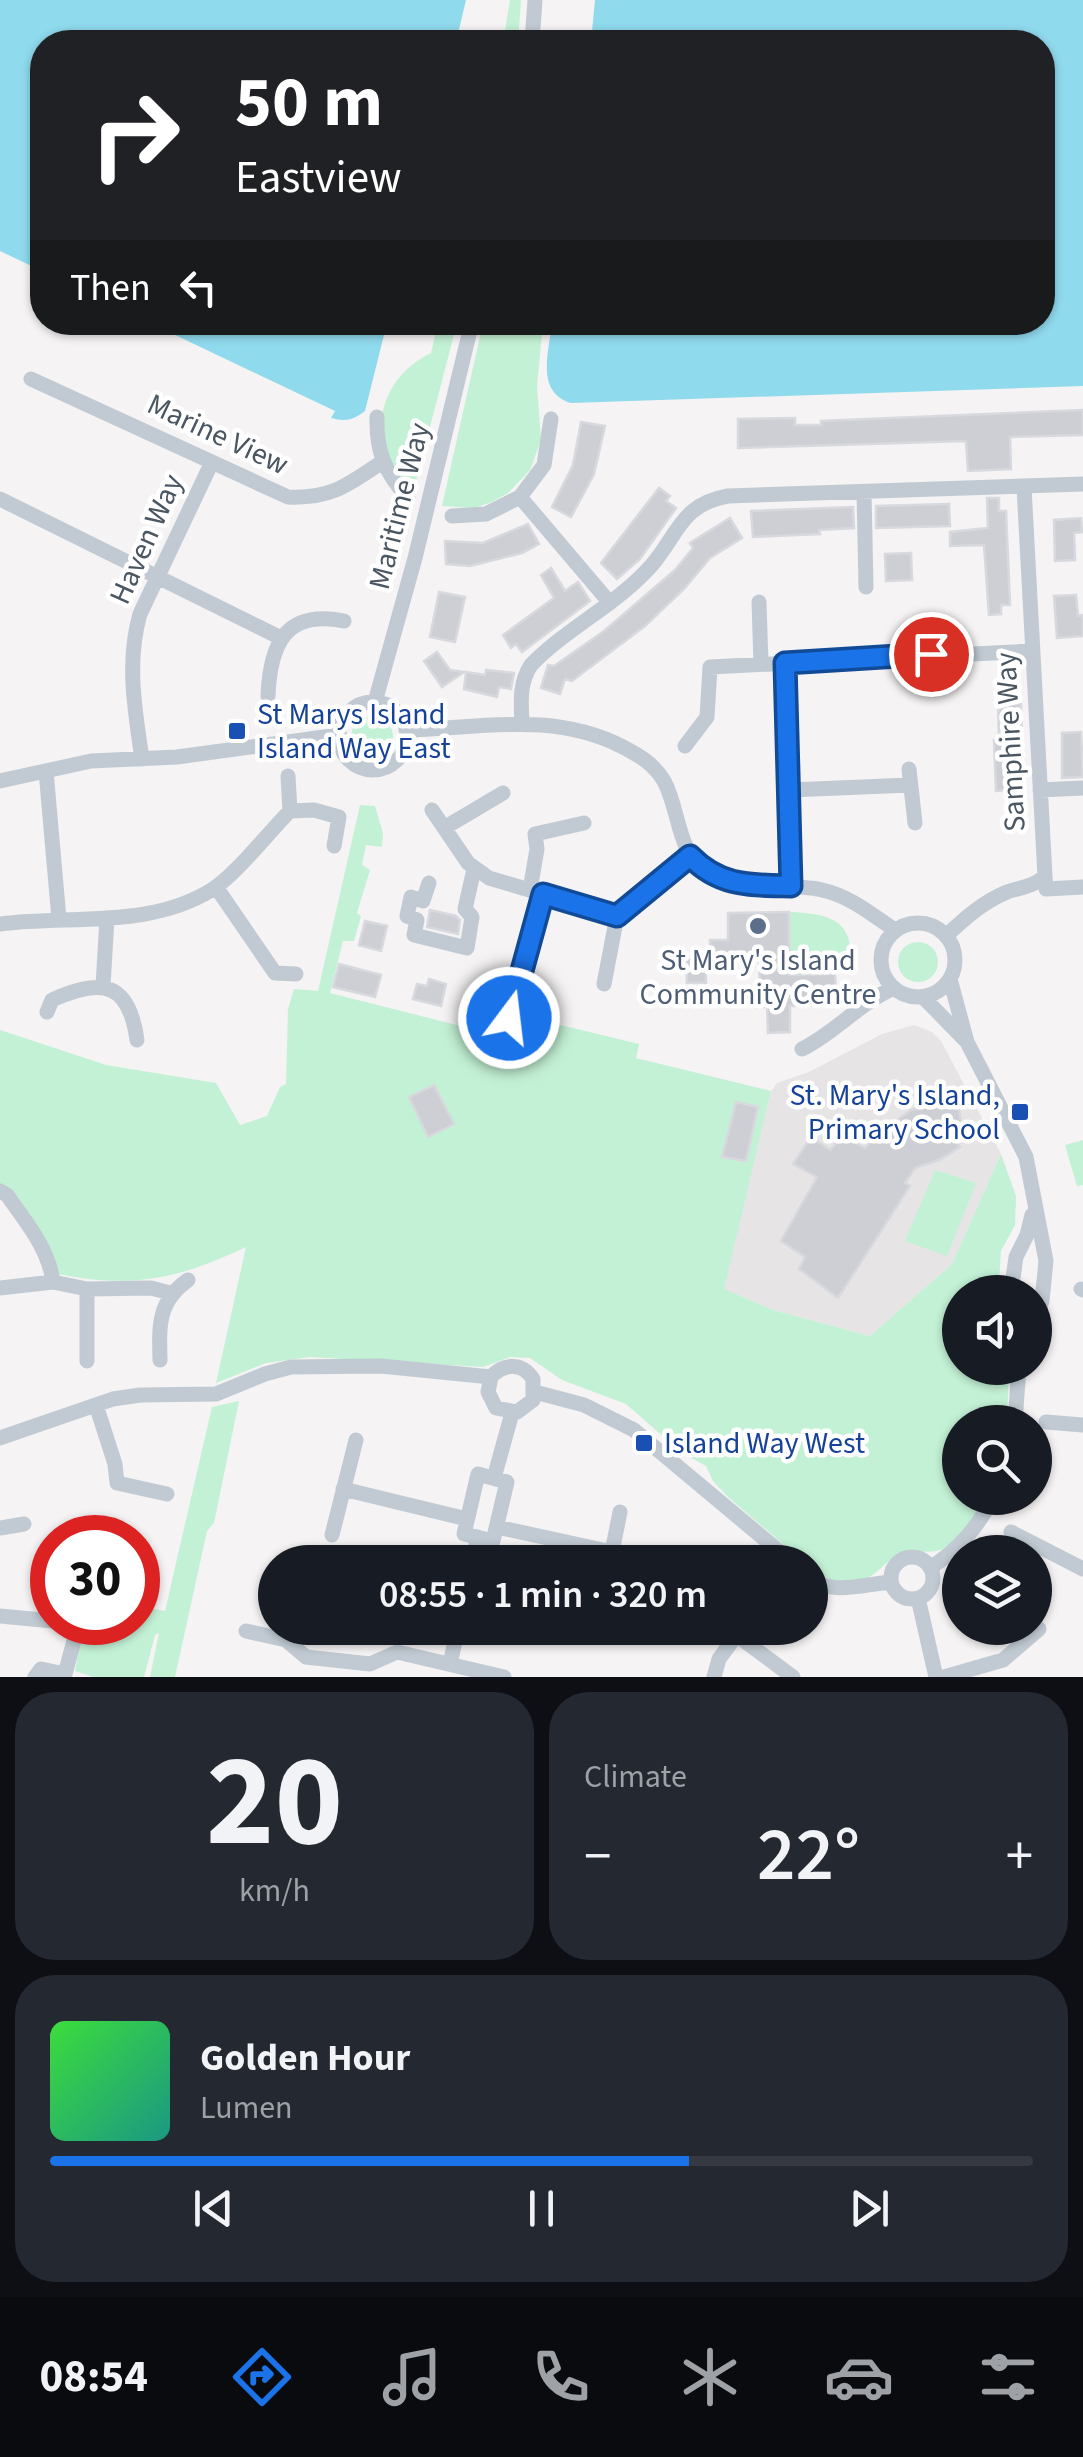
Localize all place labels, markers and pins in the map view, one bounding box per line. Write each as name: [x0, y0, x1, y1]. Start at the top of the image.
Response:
pin: [889, 612, 974, 697]
place label: St Marys Island Island Way East: [257, 693, 451, 770]
marker: St Marys Island Island Way East: [226, 720, 248, 742]
marker: St Mary's Island Community Centre: [747, 915, 769, 937]
place label: St Mary's Island Community Centre: [640, 939, 876, 1016]
place label: St. Mary's Island, Primary School: [790, 1074, 1000, 1151]
marker: St. Mary's Island, Primary School: [1009, 1101, 1031, 1123]
place label: Island Way West: [664, 1422, 865, 1465]
marker: Island Way West: [633, 1432, 655, 1454]

